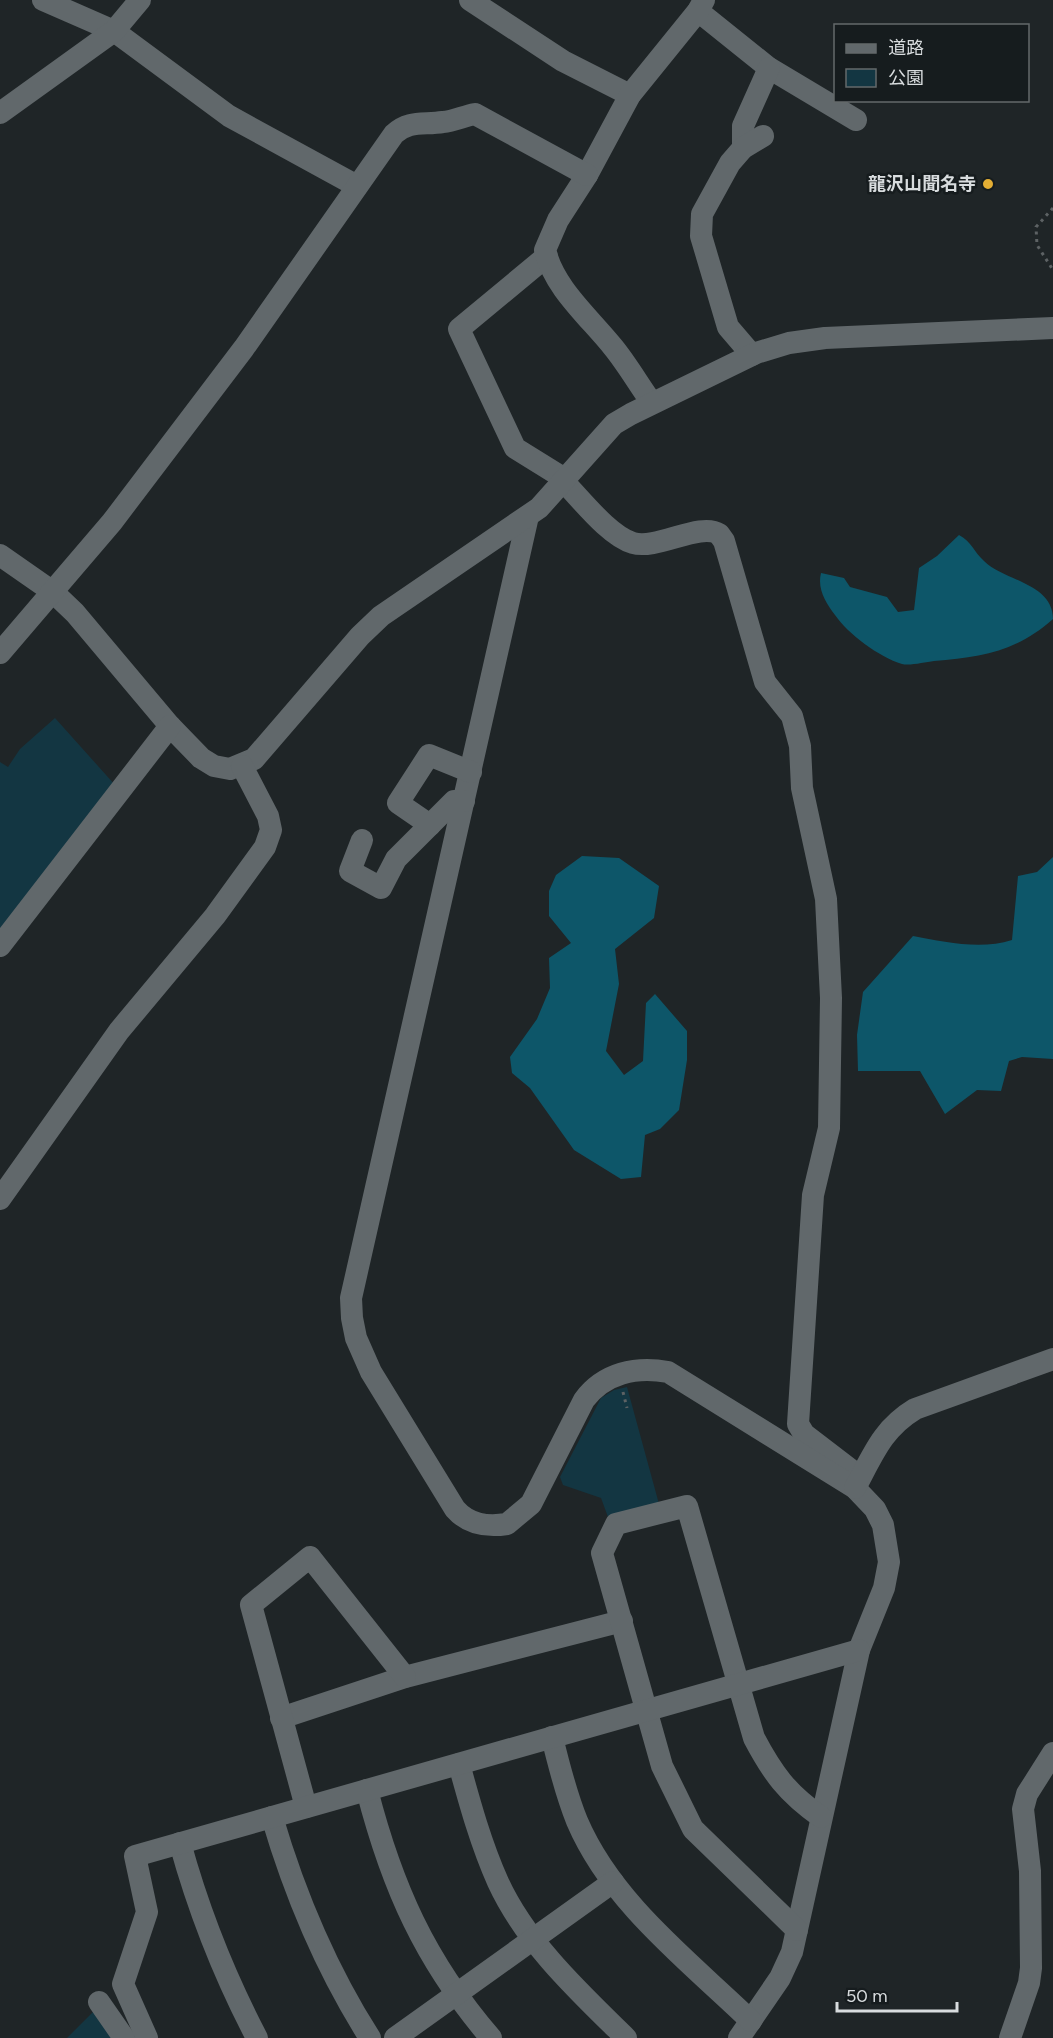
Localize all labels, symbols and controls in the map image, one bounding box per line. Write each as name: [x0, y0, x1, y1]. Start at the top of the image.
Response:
legend: [834, 24, 1029, 102]
text: 道路: [888, 37, 924, 59]
text: 公園: [888, 67, 924, 89]
place label: 龍沢山聞名寺: [868, 173, 976, 195]
marker: 龍沢山聞名寺: [981, 177, 995, 191]
scale bar: [837, 1975, 957, 2013]
text: 50 m: [846, 1985, 888, 2007]

